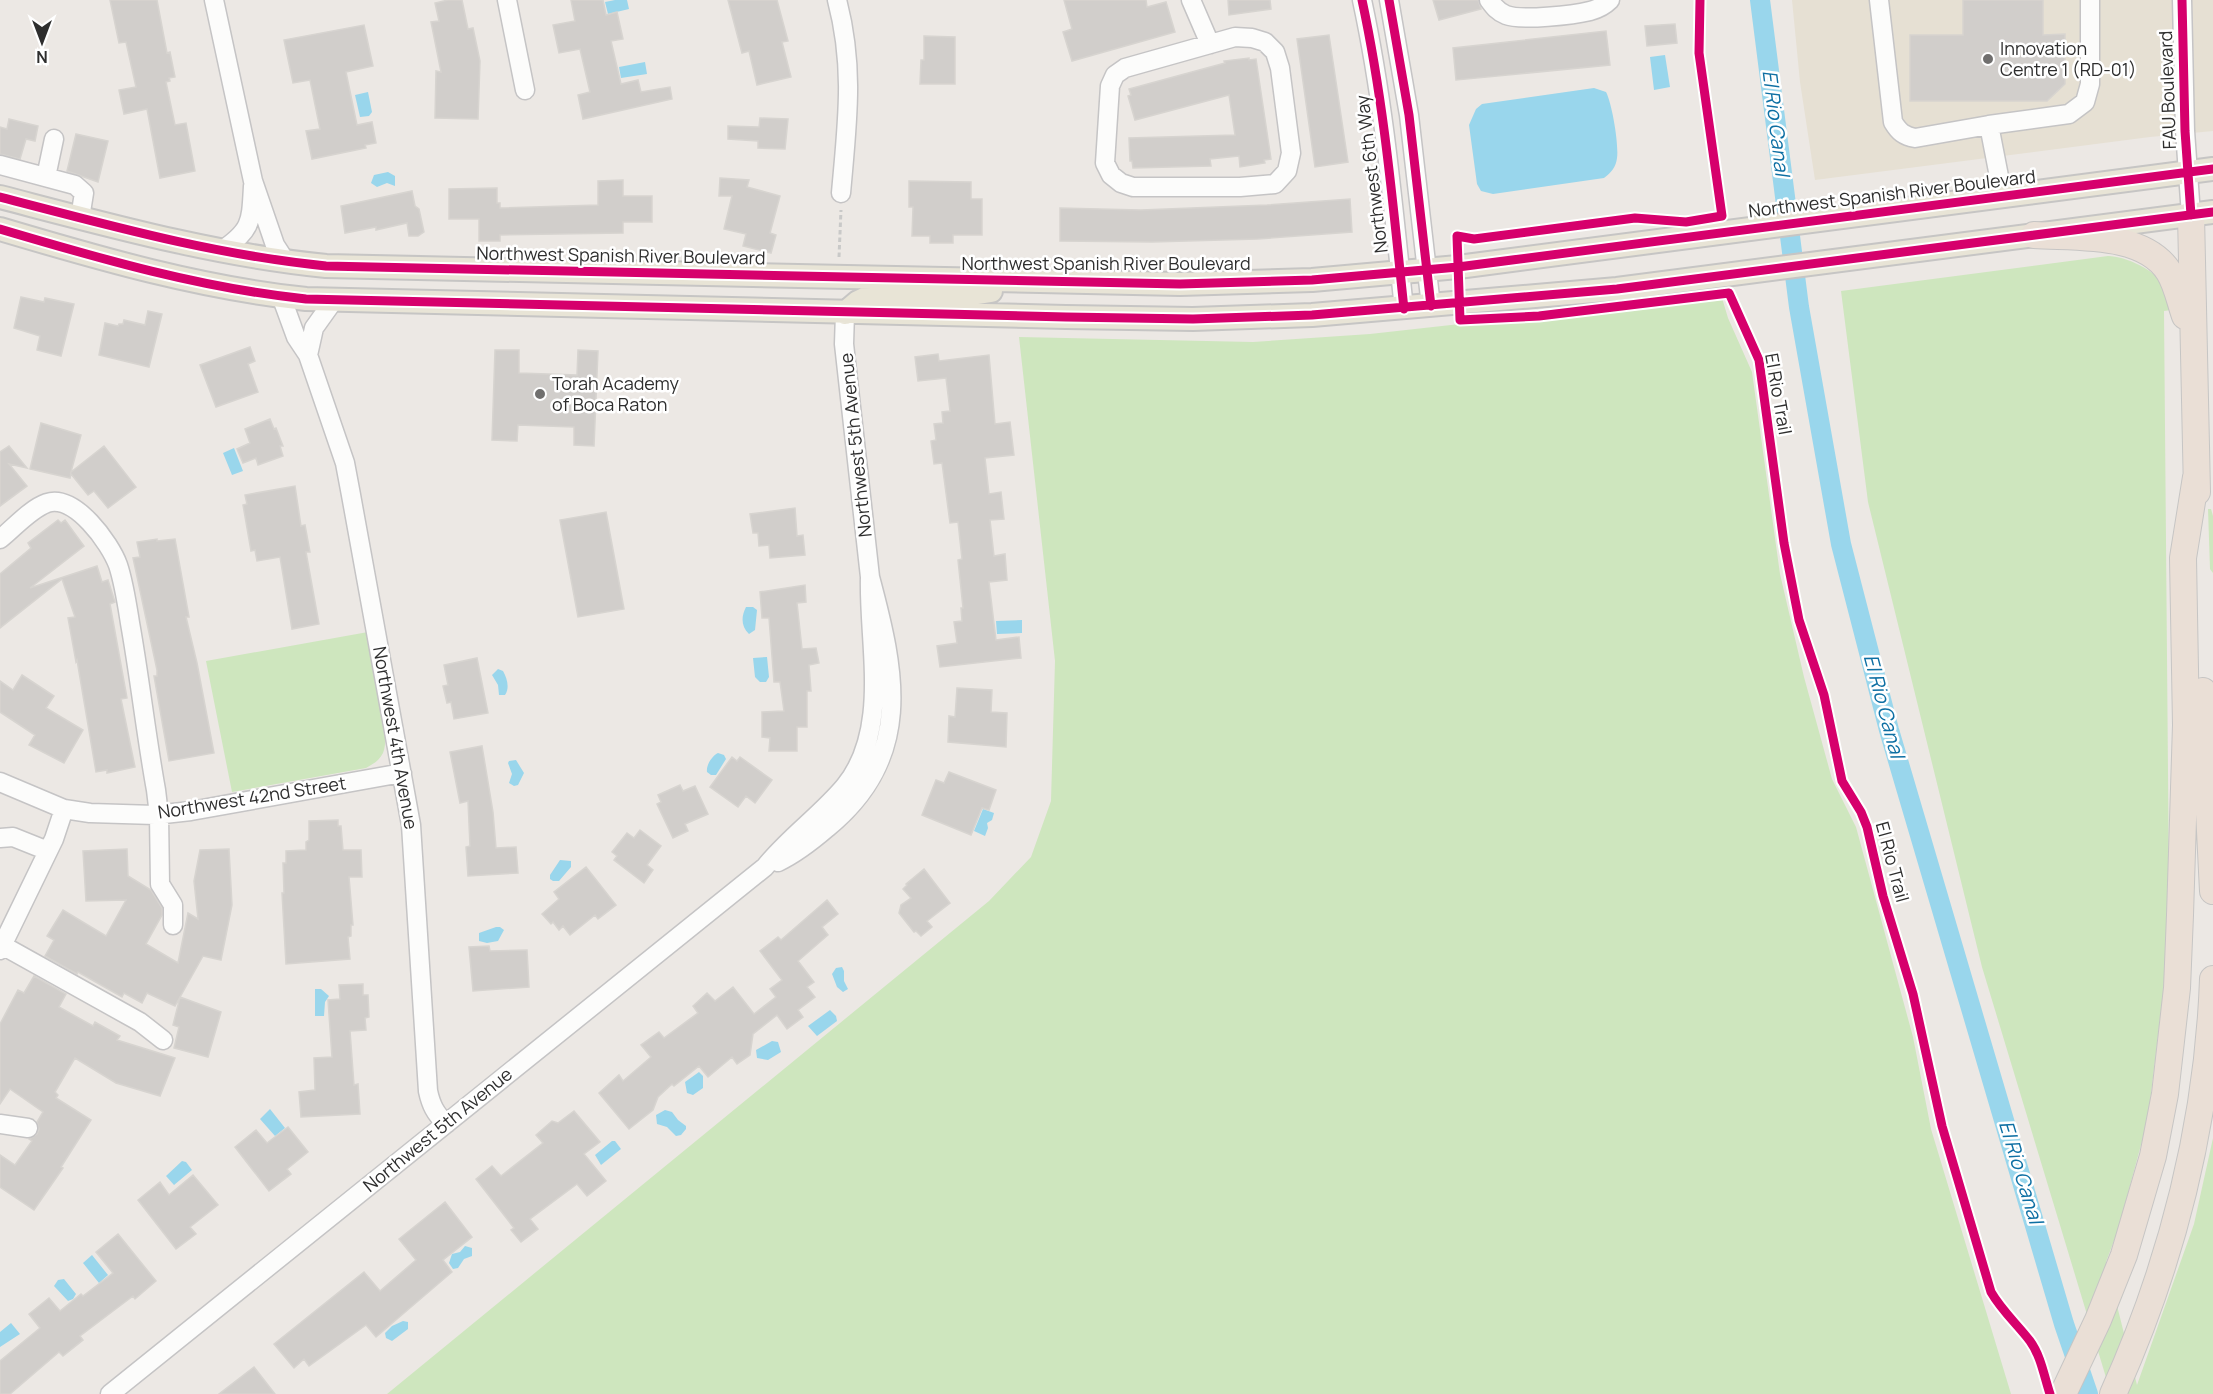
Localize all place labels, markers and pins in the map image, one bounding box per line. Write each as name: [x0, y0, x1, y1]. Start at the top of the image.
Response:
place label: Innovation Centre 1 (RD-01): [2000, 36, 2136, 81]
marker: Innovation Centre 1 (RD-01): [1981, 52, 1995, 66]
place label: Torah Academy of Boca Raton: [552, 371, 679, 416]
marker: Torah Academy of Boca Raton: [533, 387, 547, 401]

